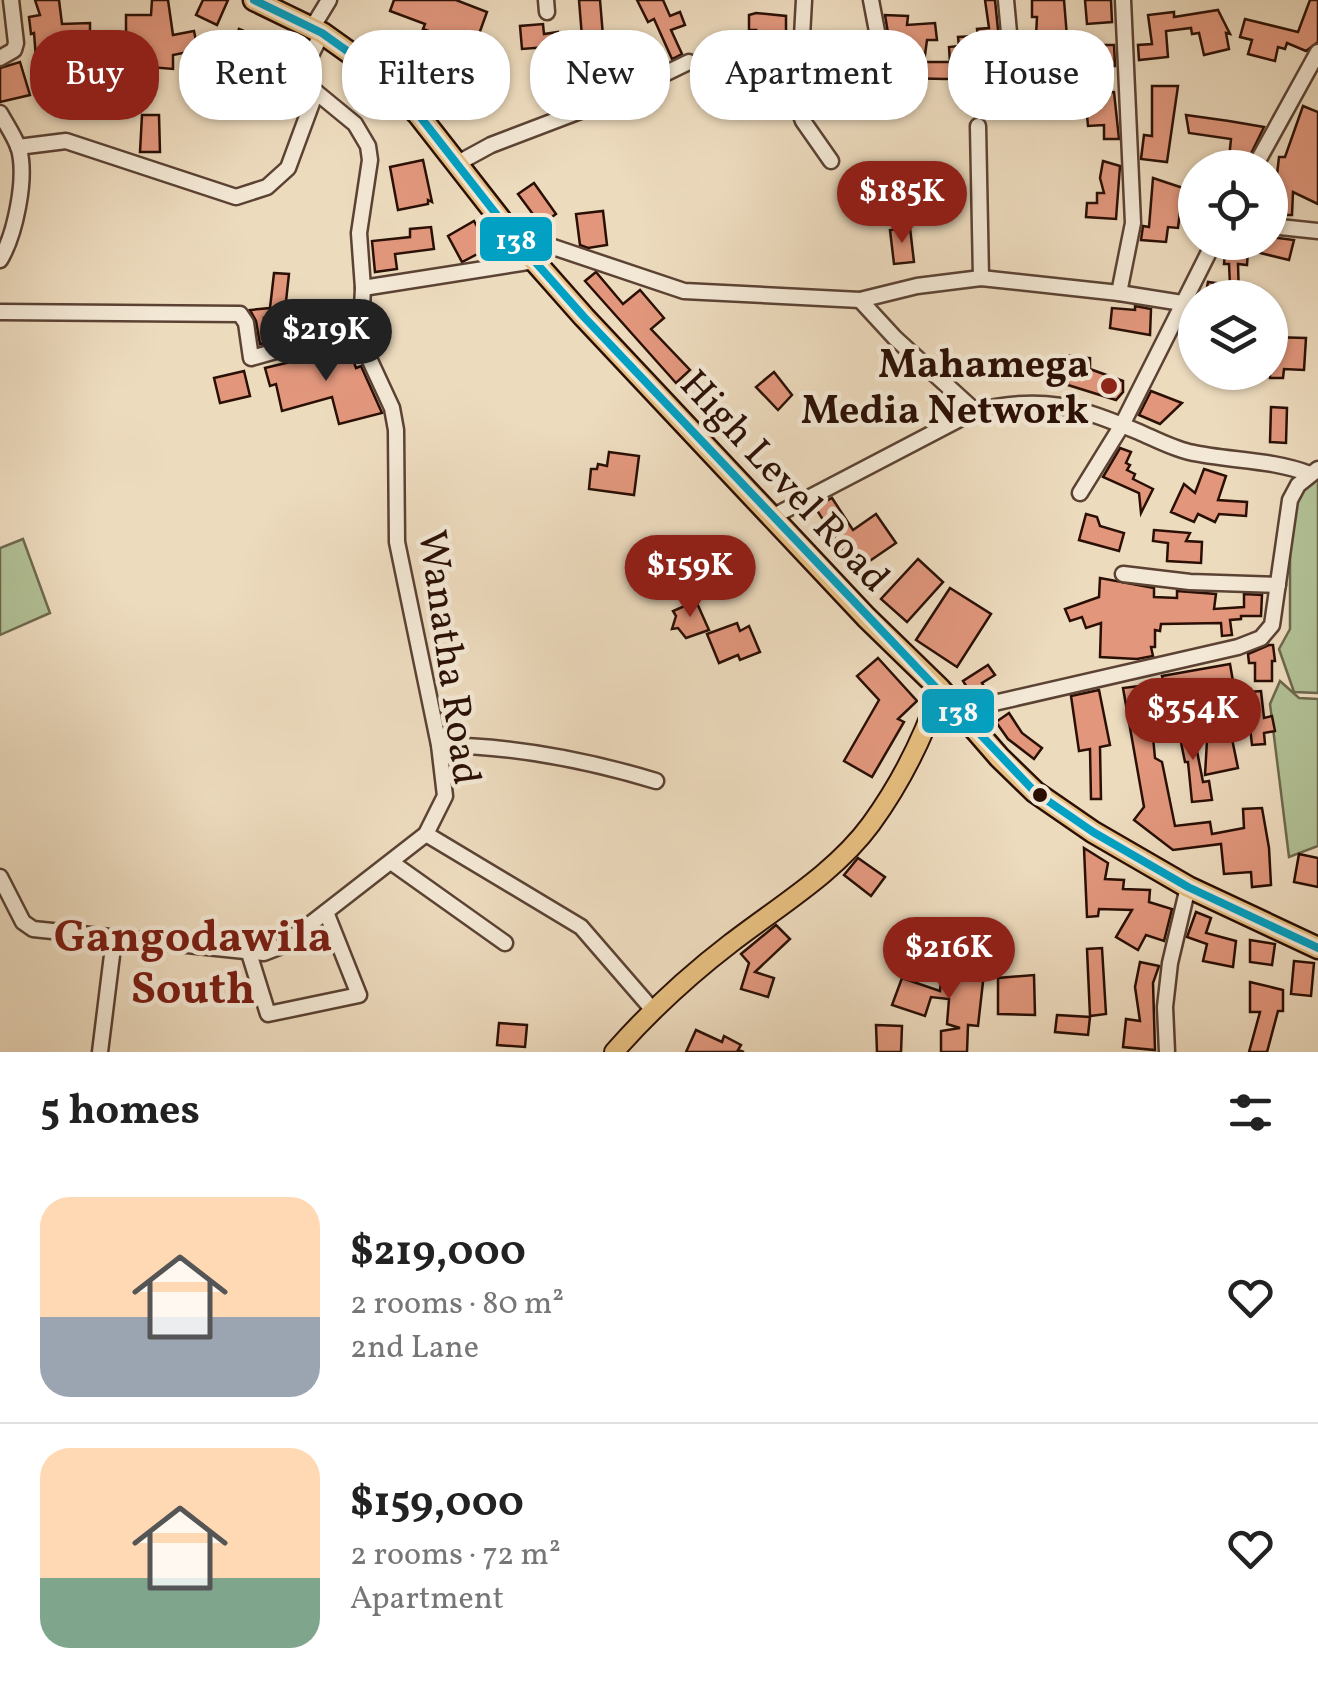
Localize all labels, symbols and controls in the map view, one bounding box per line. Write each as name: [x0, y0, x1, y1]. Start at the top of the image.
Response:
chip: Buy: [30, 30, 159, 120]
chip: Rent: [179, 30, 322, 120]
chip: Filters: [342, 30, 510, 120]
chip: New: [530, 30, 670, 120]
chip: Apartment: [690, 30, 928, 120]
chip: House: [948, 30, 1114, 120]
map controls: [1178, 150, 1288, 390]
button: locate: [1178, 150, 1288, 260]
pin: $185K: [832, 161, 972, 246]
text: $185K: [859, 171, 945, 215]
line badge: 138: [478, 215, 554, 263]
text: 138: [496, 222, 536, 261]
button: layers: [1178, 280, 1288, 390]
pin: $219K: [256, 299, 396, 384]
text: $219K: [282, 309, 370, 353]
place label: Mahamega Media Network: [801, 339, 1089, 441]
street label: High Level Road: [665, 359, 901, 606]
marker: Mahamega Media Network: [1098, 375, 1120, 397]
street label: Wanatha Road: [401, 527, 493, 788]
pin: $159K: [620, 535, 760, 620]
text: $159K: [647, 545, 733, 589]
pin: $354K: [1123, 678, 1263, 763]
line badge: 138: [920, 687, 996, 735]
text: $354K: [1147, 688, 1239, 732]
text: 138: [938, 694, 978, 733]
unlabelled marker: [1030, 785, 1050, 805]
district label: Gangodawila South: [54, 908, 332, 1023]
pin: $216K: [879, 917, 1019, 1002]
text: $216K: [905, 927, 993, 971]
text: 5 homes: [40, 1083, 200, 1142]
icon: filters: [1223, 1085, 1278, 1140]
text: $219,000: [350, 1224, 526, 1283]
icon: home: [120, 1237, 240, 1357]
icon: heart: [1223, 1270, 1278, 1325]
text: 2 rooms · 80 m²: [350, 1283, 564, 1327]
text: 2nd Lane: [350, 1327, 479, 1371]
text: $159,000: [350, 1475, 524, 1534]
icon: home: [120, 1488, 240, 1608]
icon: heart: [1223, 1521, 1278, 1576]
text: 2 rooms · 72 m²: [350, 1534, 561, 1578]
text: Apartment: [350, 1578, 504, 1622]

